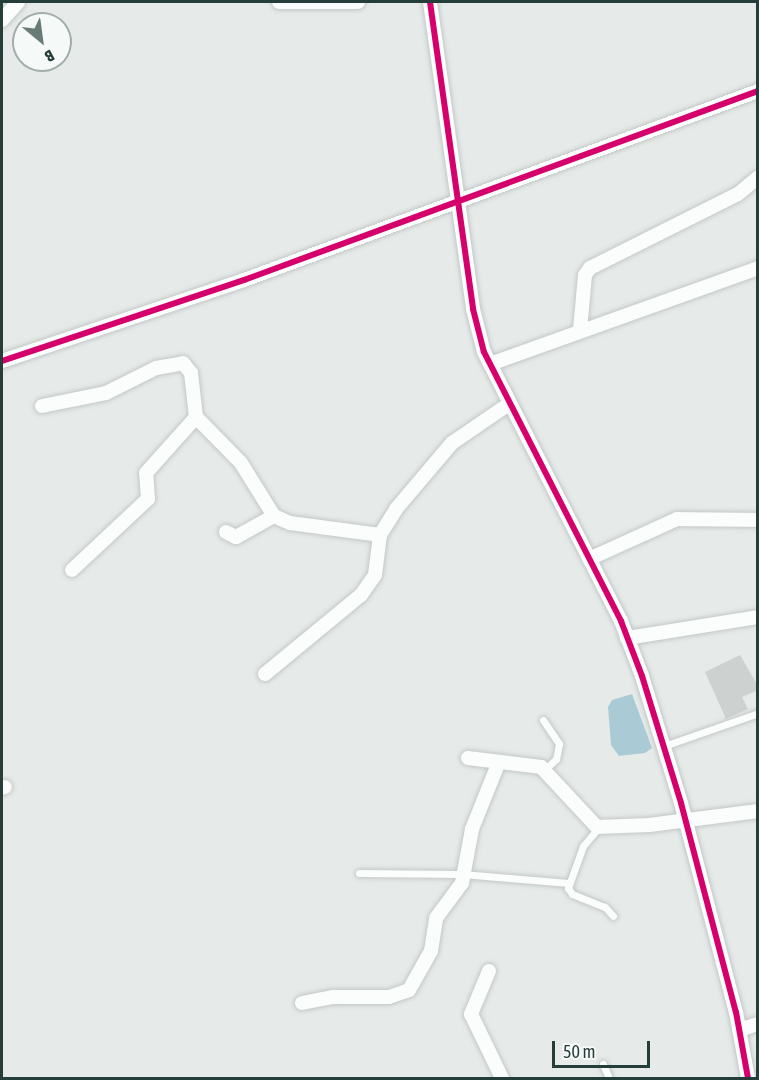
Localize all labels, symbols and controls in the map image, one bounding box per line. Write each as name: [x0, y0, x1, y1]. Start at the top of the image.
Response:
north arrow: [12, 12, 72, 72]
text: B: [42, 46, 57, 66]
scale bar: [555, 1029, 652, 1067]
text: 50 m: [563, 1041, 595, 1062]

